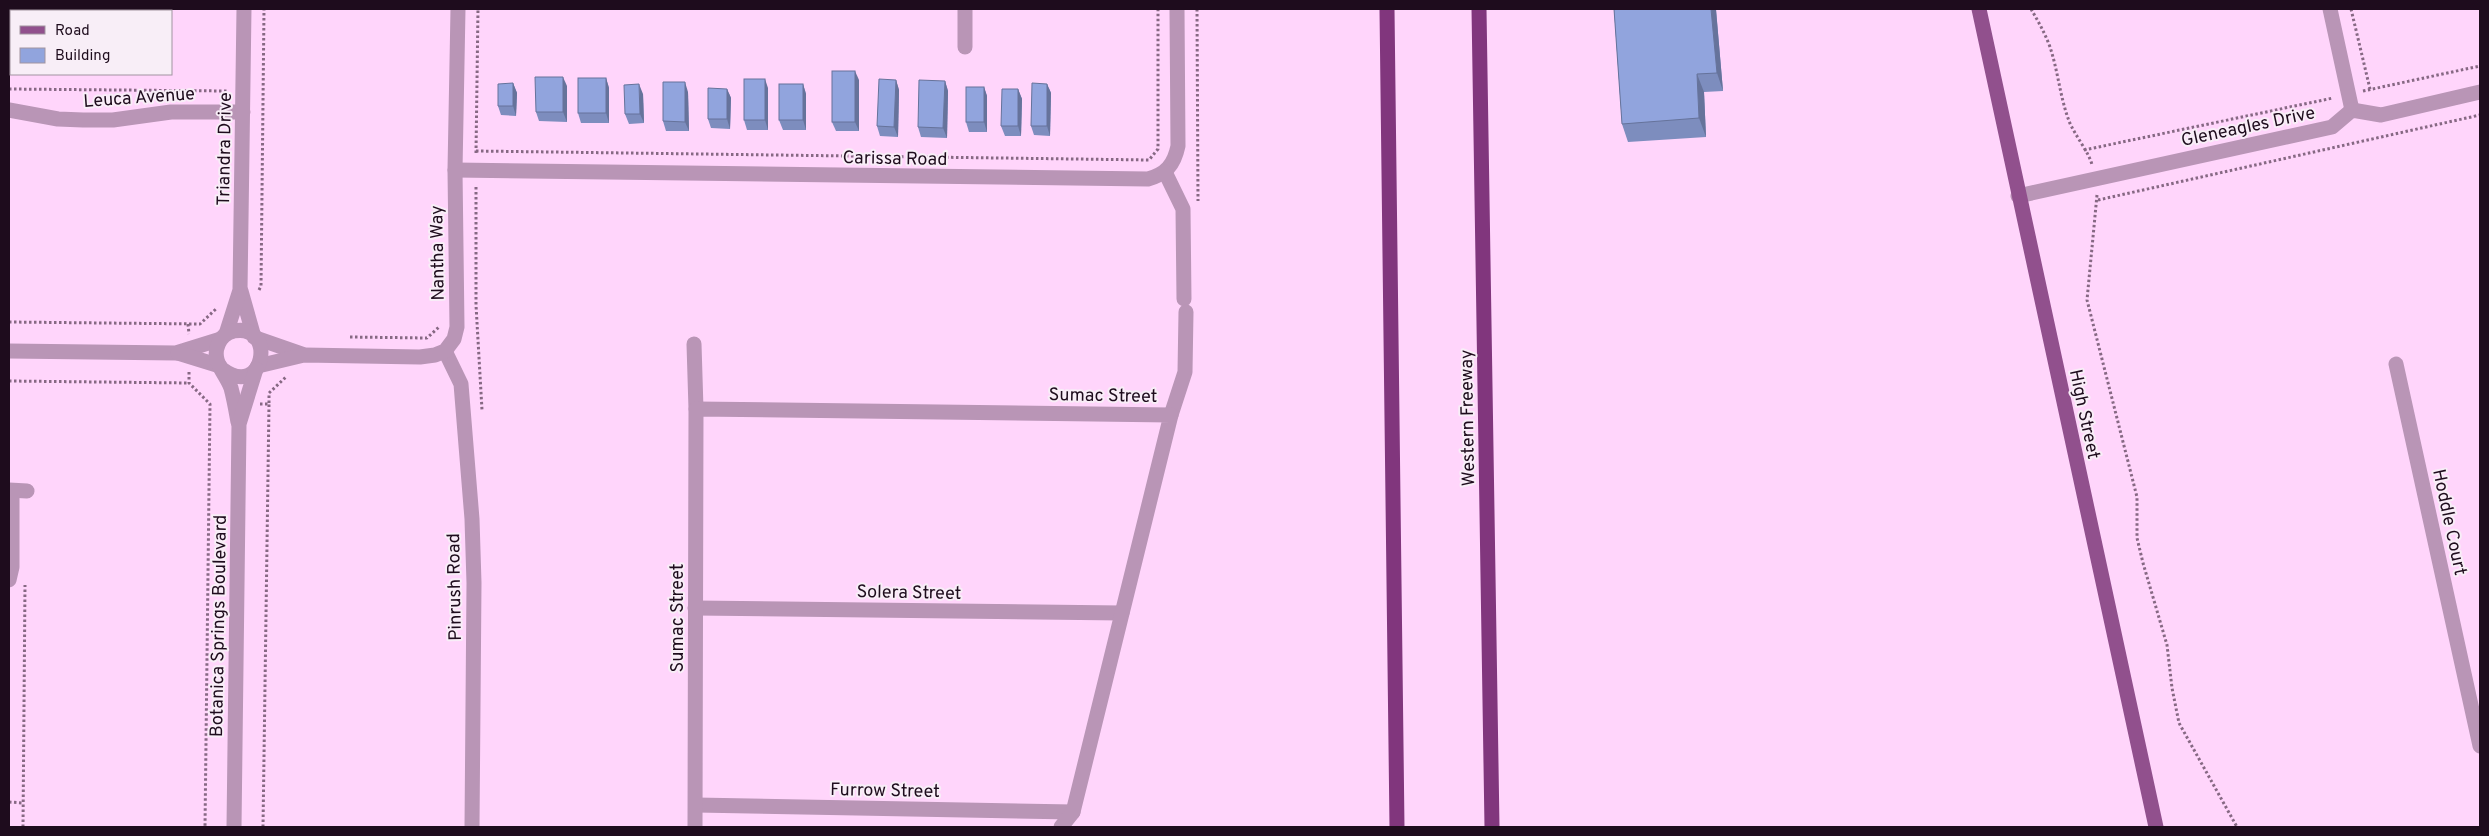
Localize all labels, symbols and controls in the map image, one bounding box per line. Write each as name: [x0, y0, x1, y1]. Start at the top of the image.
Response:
legend: [10, 10, 172, 75]
text: Road: [55, 22, 90, 41]
text: Building: [55, 47, 110, 66]
street label: Leuca Avenue: [83, 83, 196, 114]
street label: Triandra Drive: [213, 92, 238, 206]
street label: Gleneagles Drive: [2179, 102, 2317, 153]
street label: Carissa Road: [842, 147, 948, 172]
street label: Nantha Way: [426, 205, 451, 301]
street label: Western Freeway: [1456, 349, 1481, 487]
street label: High Street: [2063, 367, 2104, 461]
street label: Sumac Street: [1048, 384, 1158, 409]
street label: Hoddle Court: [2426, 467, 2471, 577]
street label: Botanica Springs Boulevard: [206, 515, 233, 737]
street label: Pinrush Road: [443, 533, 468, 641]
street label: Sumac Street: [667, 564, 690, 672]
street label: Solera Street: [856, 581, 962, 606]
street label: Furrow Street: [830, 779, 940, 804]

